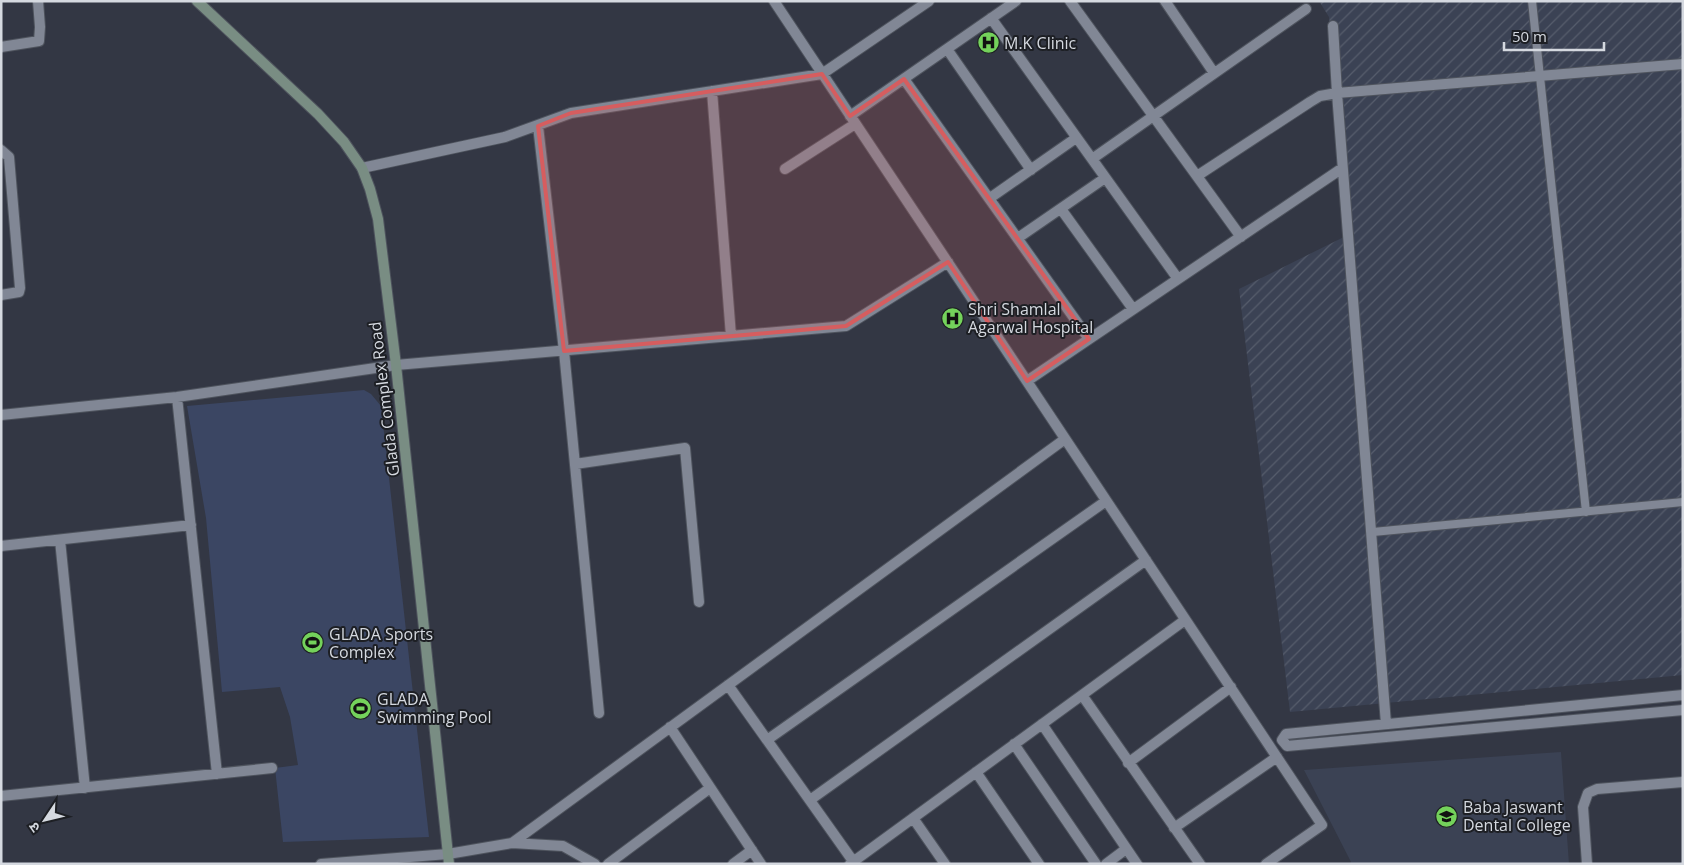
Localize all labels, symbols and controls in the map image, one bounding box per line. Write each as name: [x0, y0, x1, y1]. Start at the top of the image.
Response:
scale bar: [1504, 20, 1604, 52]
text: 50 m: [1512, 26, 1547, 46]
hospital icon: M.K Clinic: [976, 31, 1000, 55]
place label: M.K Clinic: [1004, 32, 1077, 54]
place label: Shri Shamlal Agarwal Hospital: [968, 298, 1093, 338]
hospital icon: Shri Shamlal Agarwal Hospital: [940, 306, 964, 330]
street label: Glada Complex Road: [364, 321, 404, 477]
place label: GLADA Sports Complex: [329, 623, 433, 663]
sports icon: GLADA Sports Complex: [301, 631, 325, 655]
place label: GLADA Swimming Pool: [377, 688, 491, 728]
sports icon: GLADA Swimming Pool: [349, 696, 373, 720]
north arrow: [20, 795, 70, 845]
place label: Baba Jaswant Dental College: [1463, 796, 1571, 836]
school or university icon: Baba Jaswant Dental College: [1435, 804, 1459, 828]
text: उ: [23, 818, 44, 837]

